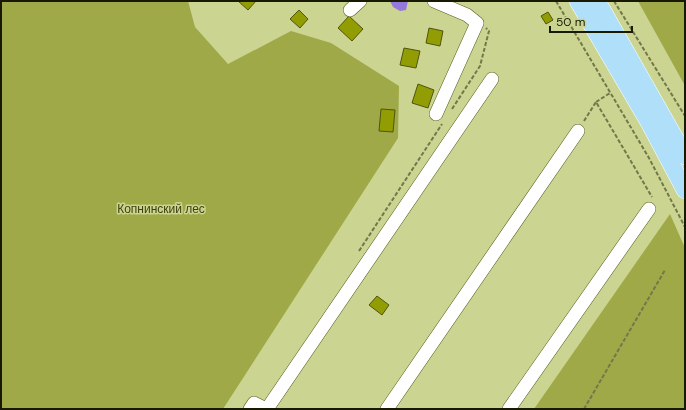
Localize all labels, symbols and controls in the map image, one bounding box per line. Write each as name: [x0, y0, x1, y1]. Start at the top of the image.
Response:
scale bar: [550, 8, 632, 34]
text: 50 m: [556, 14, 585, 30]
park label: Копнинский лес: [117, 201, 205, 217]

